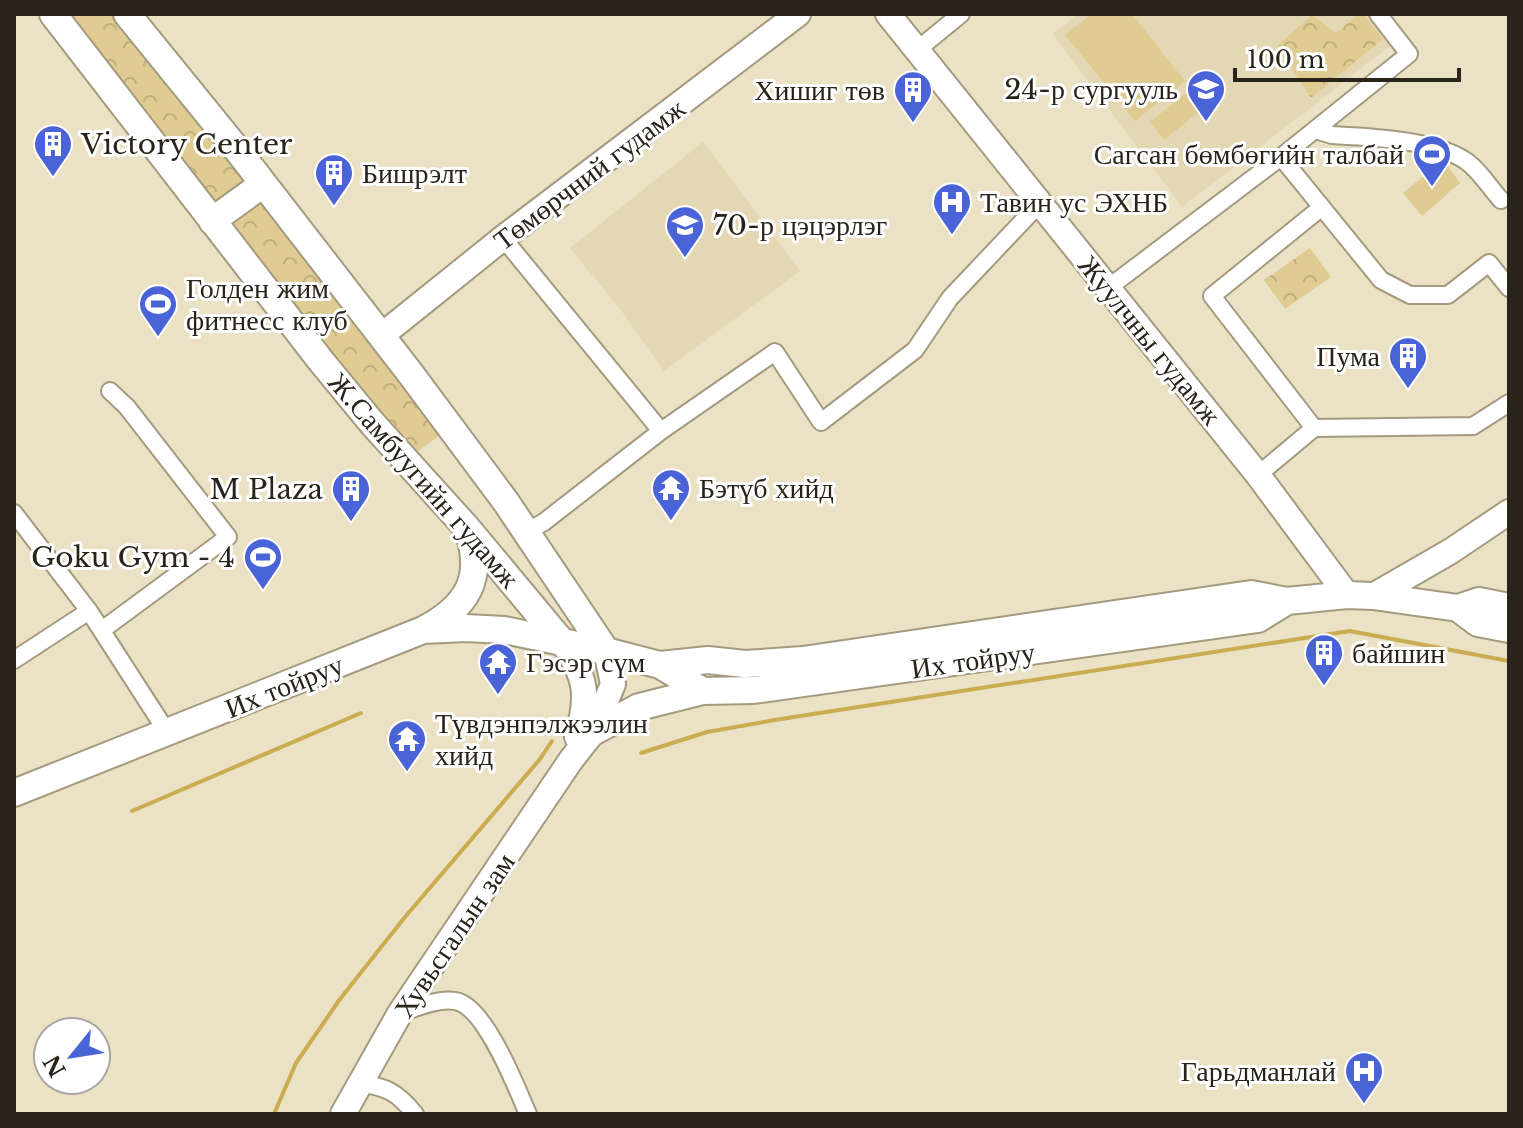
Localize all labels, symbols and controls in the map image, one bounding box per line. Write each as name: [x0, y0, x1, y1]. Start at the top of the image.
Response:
scale bar: [1235, 32, 1459, 82]
text: 100 m: [1247, 45, 1325, 74]
school or university icon: 24-р сургууль: [1185, 68, 1227, 123]
building icon: Хишиг төв: [892, 69, 934, 124]
place label: 24-р сургууль: [1004, 72, 1178, 107]
place label: Хишиг төв: [754, 73, 885, 108]
street label: Төмөрчний гудамж: [487, 91, 692, 258]
building icon: Victory Center: [32, 123, 74, 178]
place label: Victory Center: [80, 127, 293, 162]
sports icon: Сагсан бөмбөгийн талбай: [1411, 133, 1453, 188]
place label: Сагсан бөмбөгийн талбай: [1094, 137, 1404, 172]
building icon: Бишрэлт: [313, 152, 355, 207]
place label: Бишрэлт: [362, 156, 467, 191]
hospital icon: Тавин ус ЭХНБ: [931, 181, 973, 236]
place label: Тавин ус ЭХНБ: [980, 185, 1168, 220]
school or university icon: 70-р цэцэрлэг: [664, 204, 706, 259]
place label: 70-р цэцэрлэг: [713, 208, 887, 243]
street label: Жуулчны гудамж: [1071, 249, 1229, 433]
place label: Голден жим фитнесс клуб: [186, 271, 348, 338]
sports icon: Голден жим фитнесс клуб: [137, 283, 179, 338]
building icon: Пума: [1387, 335, 1429, 390]
place label: Пума: [1316, 339, 1381, 374]
street label: Ж.Самбуугийн гудамж: [320, 365, 527, 596]
temple icon: Бэтүб хийд: [650, 467, 692, 522]
building icon: M Plaza: [330, 468, 372, 523]
place label: Бэтүб хийд: [699, 471, 834, 506]
place label: M Plaza: [209, 472, 323, 507]
sports icon: Goku Gym - 4: [242, 536, 284, 591]
place label: Goku Gym - 4: [31, 540, 235, 575]
building icon: байшин: [1303, 632, 1345, 687]
street label: Их тойруу: [909, 634, 1037, 687]
place label: байшин: [1352, 636, 1445, 671]
temple icon: Гэсэр сүм: [477, 641, 519, 696]
place label: Гэсэр сүм: [526, 645, 645, 680]
street label: Их тойруу: [220, 647, 349, 726]
place label: Түвдэнпэлжээлин хийд: [435, 706, 648, 773]
temple icon: Түвдэнпэлжээлин хийд: [386, 718, 428, 773]
street label: Хувьсгалын зам: [386, 846, 523, 1024]
north arrow: [32, 1016, 112, 1096]
text: N: [38, 1050, 72, 1081]
hospital icon: Гарьдманлай: [1343, 1050, 1385, 1105]
place label: Гарьдманлай: [1181, 1054, 1336, 1089]

